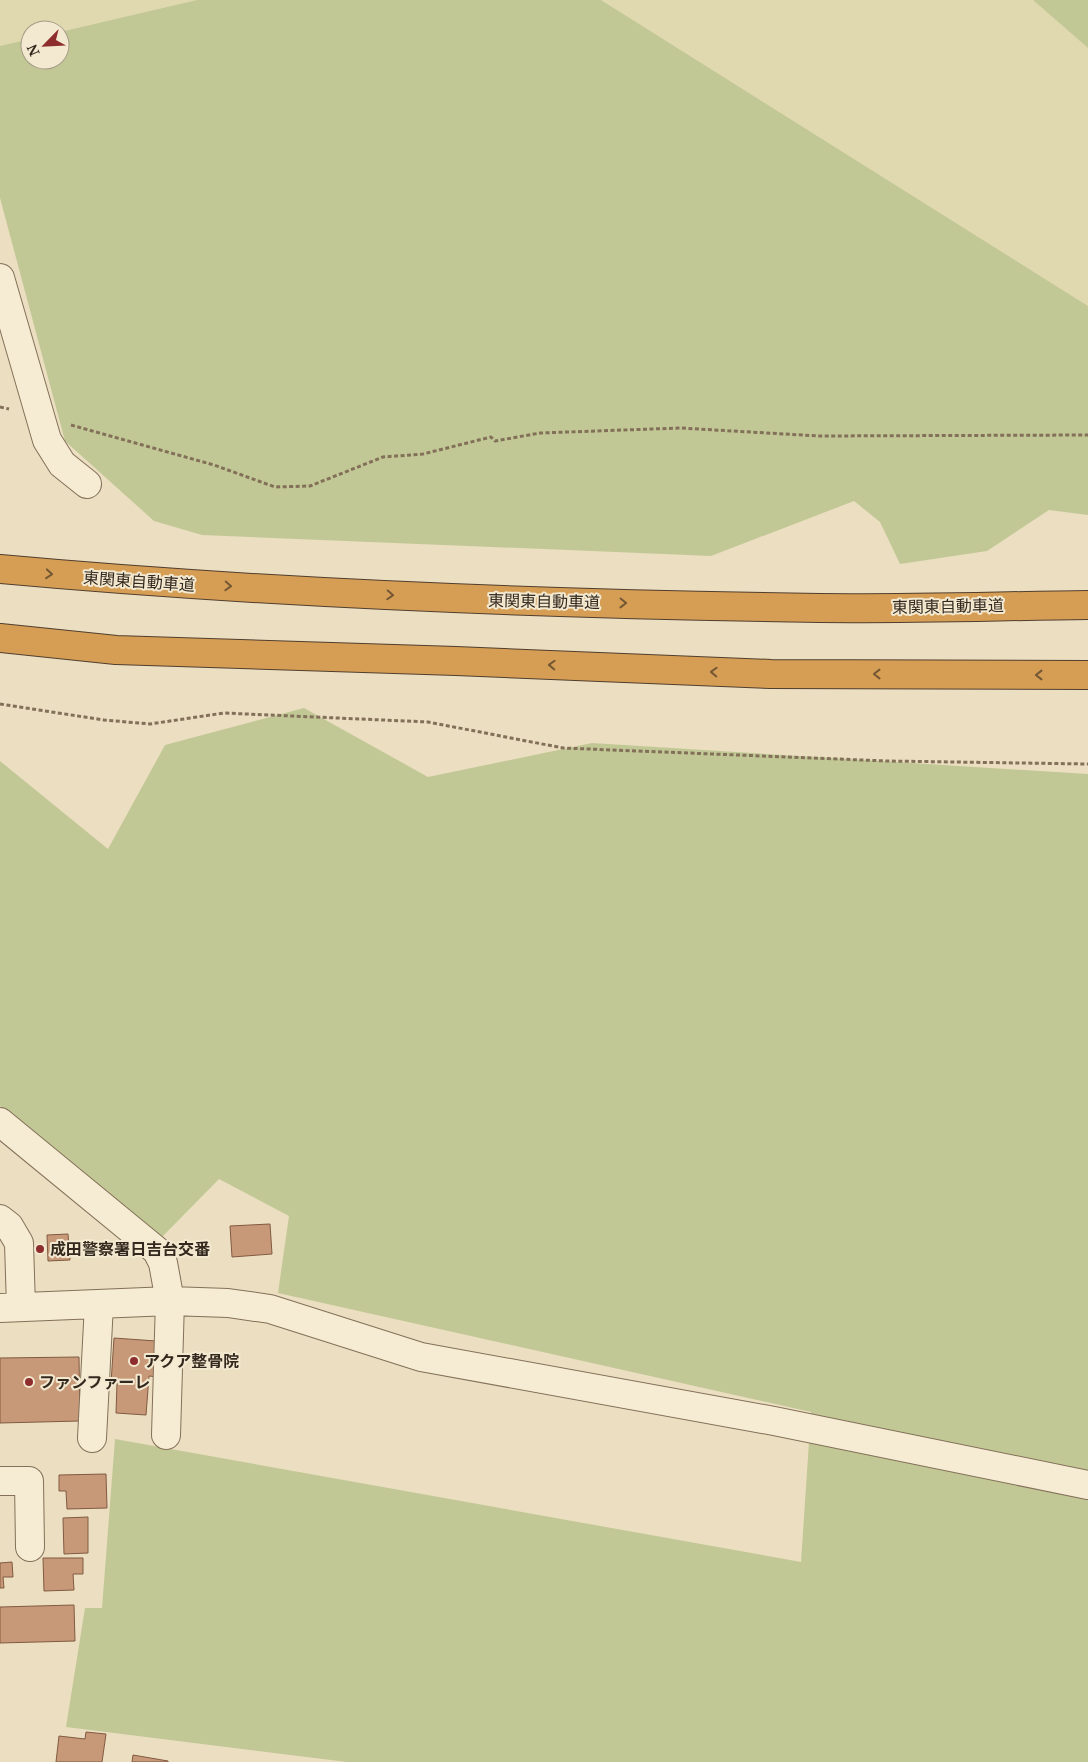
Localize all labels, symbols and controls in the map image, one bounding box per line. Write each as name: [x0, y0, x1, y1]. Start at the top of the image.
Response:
north arrow: [20, 20, 70, 70]
text: N: [22, 42, 44, 59]
street label: 東関東自動車道: [82, 566, 196, 596]
one-way arrow: [45, 568, 53, 579]
one-way arrow: [224, 581, 232, 592]
street label: 東関東自動車道: [488, 589, 600, 613]
one-way arrow: [387, 590, 395, 601]
street label: 東関東自動車道: [892, 594, 1004, 618]
one-way arrow: [619, 598, 627, 608]
one-way arrow: [548, 660, 556, 670]
one-way arrow: [710, 666, 718, 677]
one-way arrow: [873, 669, 880, 679]
one-way arrow: [1035, 670, 1043, 680]
place label: 成田警察署日吉台交番: [50, 1238, 210, 1260]
marker: 成田警察署日吉台交番: [34, 1243, 46, 1255]
place label: アクア整骨院: [144, 1350, 239, 1372]
marker: アクア整骨院: [128, 1355, 140, 1367]
place label: ファンファーレ: [39, 1371, 151, 1393]
marker: ファンファーレ: [23, 1376, 35, 1388]

